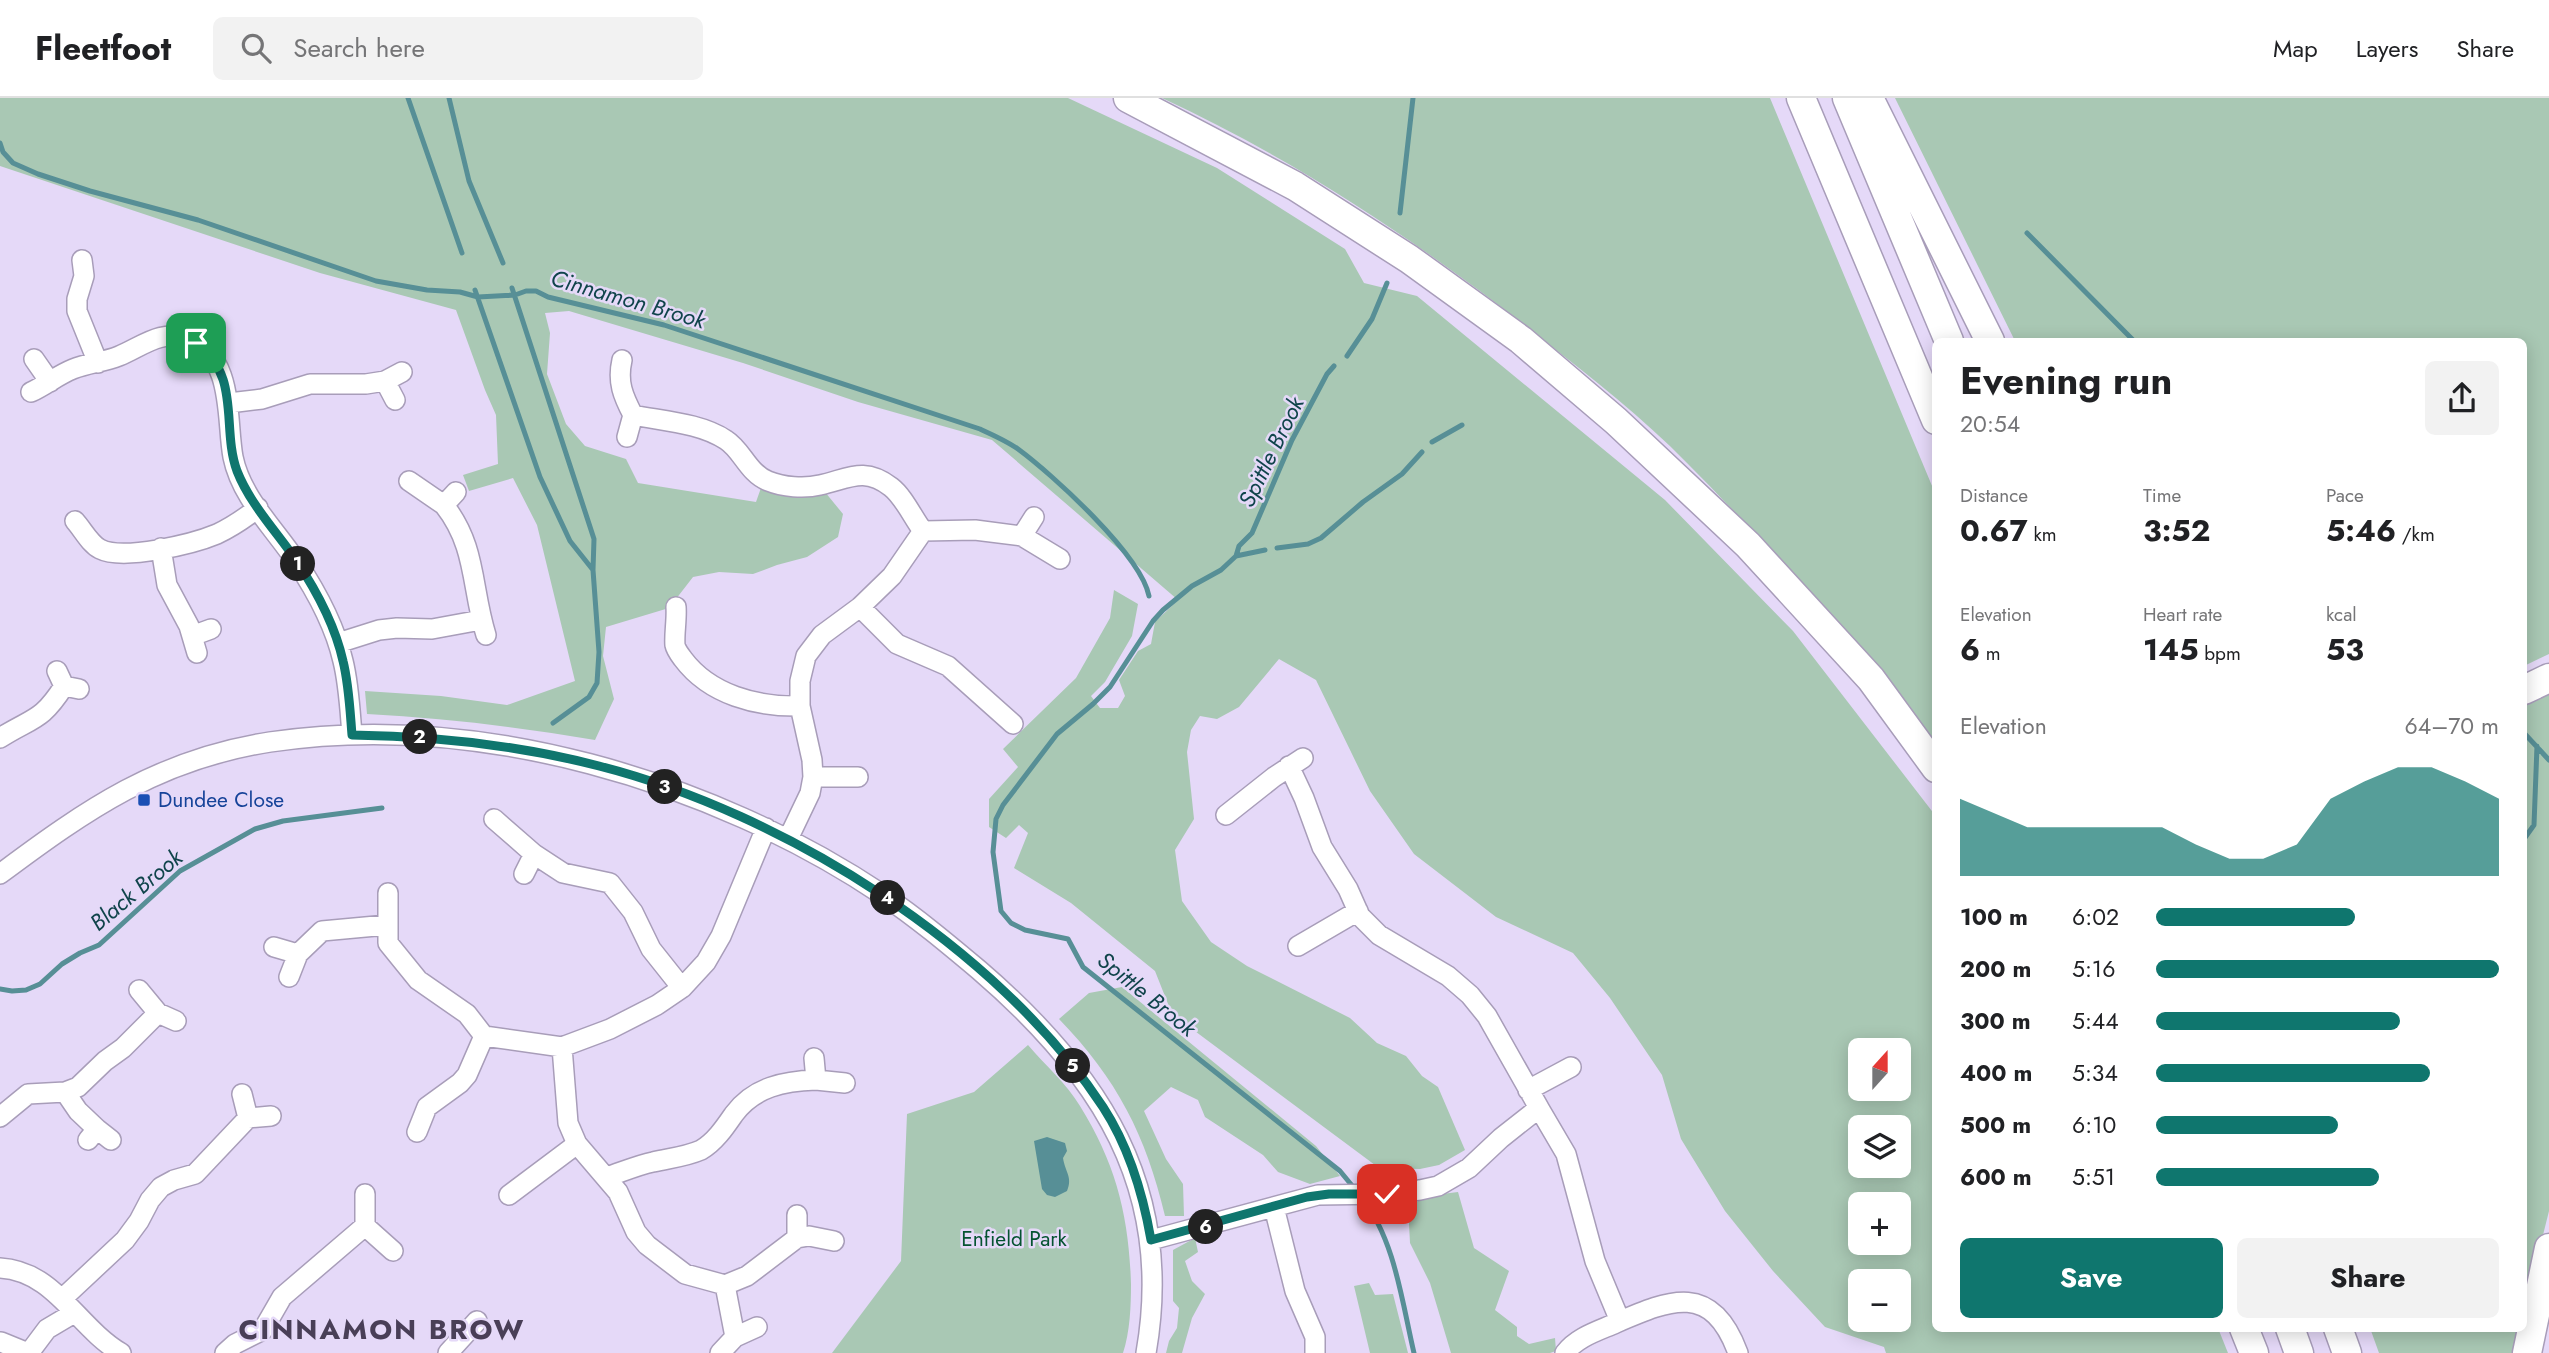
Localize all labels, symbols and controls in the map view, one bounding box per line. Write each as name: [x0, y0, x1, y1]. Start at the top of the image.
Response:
search box: [213, 17, 703, 80]
text: Fleetfoot: [35, 25, 171, 72]
icon: search: [237, 29, 275, 67]
text: Search here: [293, 29, 425, 67]
text: Map: [2273, 31, 2318, 66]
text: Layers: [2356, 31, 2418, 66]
text: Share: [2456, 31, 2514, 66]
water label: Cinnamon Brook: [547, 261, 710, 338]
pin: [166, 313, 226, 373]
icon: arrive: [177, 324, 215, 362]
text: Evening run: [1960, 353, 2172, 408]
button: share: [2425, 361, 2499, 435]
water label: Spittle Brook: [1230, 390, 1313, 513]
text: 20:54: [1960, 407, 2020, 441]
text: Distance: [1960, 482, 2028, 509]
text: Time: [2143, 482, 2181, 509]
text: Pace: [2326, 482, 2364, 509]
text: 0.67: [1960, 509, 2028, 552]
text: 3:52: [2143, 509, 2210, 552]
text: 5:46: [2326, 509, 2396, 552]
text: km: [2028, 521, 2057, 548]
text: /km: [2396, 521, 2435, 548]
pin: 1: [280, 546, 316, 582]
text: 1: [293, 550, 302, 577]
text: Elevation: [1960, 601, 2032, 628]
text: Heart rate: [2143, 601, 2222, 628]
text: kcal: [2326, 601, 2357, 628]
text: 6: [1960, 628, 1980, 671]
text: 145: [2143, 628, 2199, 671]
text: 53: [2326, 628, 2364, 671]
text: m: [1980, 640, 2001, 667]
text: bpm: [2199, 640, 2241, 667]
text: Elevation: [1960, 709, 2047, 743]
text: 64–70 m: [2405, 709, 2499, 743]
pin: 2: [402, 720, 438, 754]
text: 2: [413, 723, 426, 750]
pin: 3: [648, 770, 682, 804]
text: 3: [659, 773, 670, 800]
place label: Dundee Close: [158, 785, 284, 815]
marker: Dundee Close: [136, 792, 152, 808]
water label: Black Brook: [82, 840, 191, 939]
pin: 4: [870, 880, 906, 916]
text: 4: [881, 884, 894, 911]
text: 100 m: [1960, 900, 2028, 934]
text: 6:02: [2072, 900, 2119, 934]
water label: Spittle Brook: [1090, 943, 1205, 1045]
text: 200 m: [1960, 952, 2031, 986]
text: 5:16: [2072, 952, 2115, 986]
text: 300 m: [1960, 1004, 2031, 1038]
text: 5:44: [2072, 1004, 2119, 1038]
north arrow: [1848, 1038, 1911, 1101]
map controls: [1848, 1038, 1911, 1332]
pin: 5: [1056, 1048, 1090, 1084]
text: 5: [1066, 1052, 1079, 1079]
text: 400 m: [1960, 1056, 2032, 1090]
text: 5:34: [2072, 1056, 2118, 1090]
text: 500 m: [1960, 1108, 2031, 1142]
text: 6:10: [2072, 1108, 2116, 1142]
button: layers: [1848, 1115, 1911, 1178]
text: 600 m: [1960, 1160, 2032, 1194]
text: 5:51: [2072, 1160, 2115, 1194]
pin: [1357, 1164, 1417, 1224]
icon: check: [1368, 1175, 1406, 1213]
button: +: [1848, 1192, 1911, 1255]
pin: 6: [1188, 1210, 1224, 1244]
text: 6: [1199, 1213, 1212, 1240]
park label: Enfield Park: [961, 1224, 1067, 1254]
button: Save: [1960, 1238, 2223, 1318]
button: Share: [2237, 1238, 2499, 1318]
button: −: [1848, 1269, 1911, 1332]
district label: CINNAMON BROW: [239, 1309, 525, 1350]

